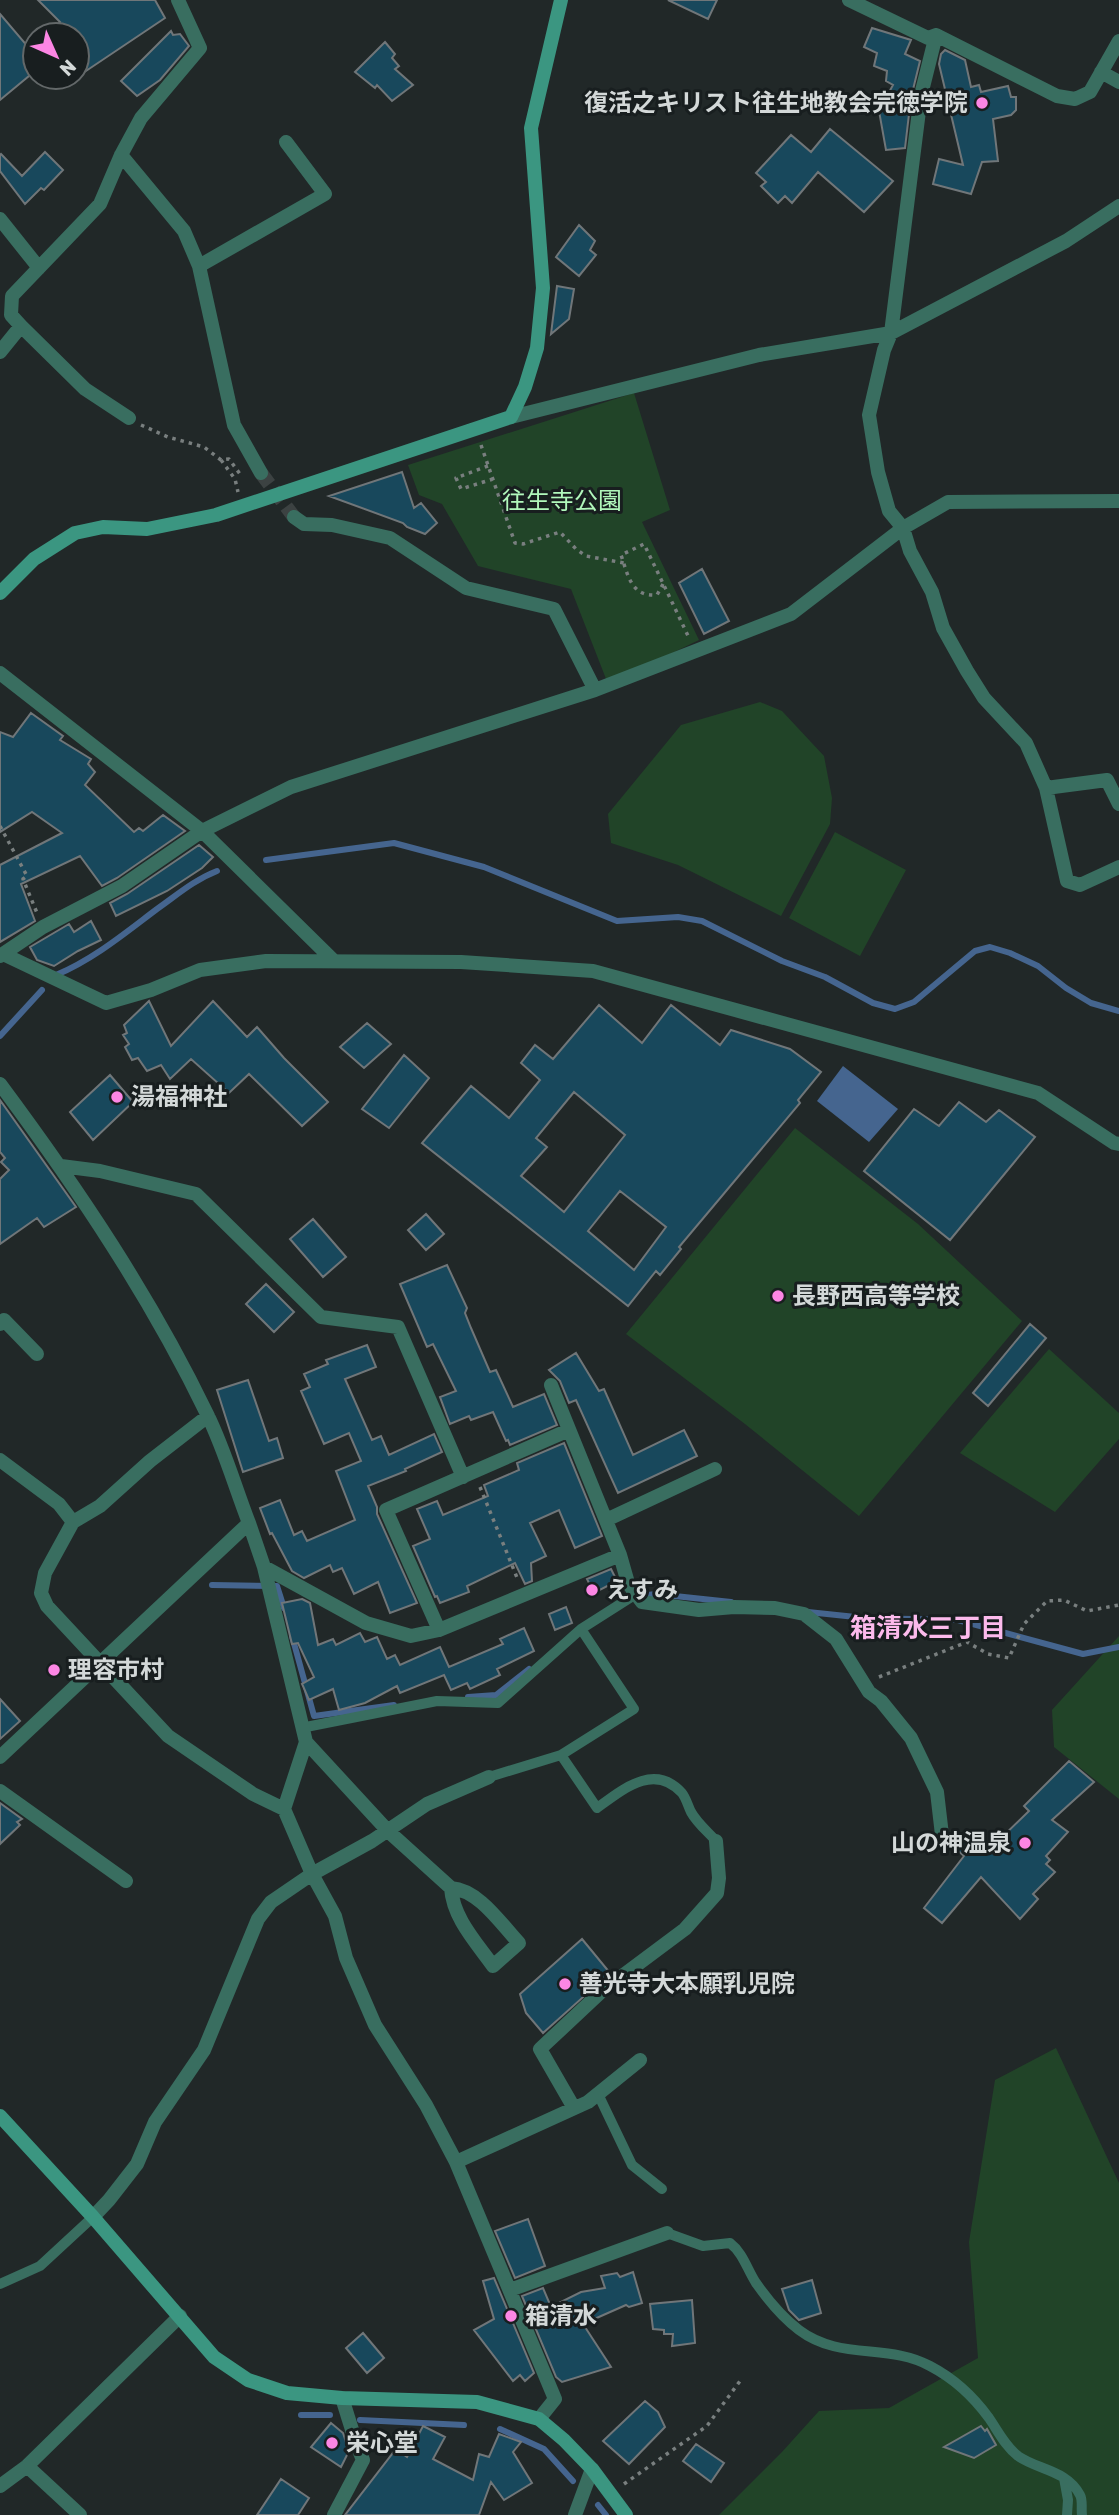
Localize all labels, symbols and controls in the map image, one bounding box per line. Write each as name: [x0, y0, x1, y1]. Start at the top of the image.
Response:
north arrow: [21, 21, 91, 91]
text: N: [55, 55, 81, 81]
place label: 復活之キリスト往生地教会完徳学院: [584, 89, 968, 117]
marker: 復活之キリスト往生地教会完徳学院: [974, 95, 990, 111]
park label: 往生寺公園: [502, 487, 622, 515]
place label: 湯福神社: [131, 1083, 227, 1111]
marker: 湯福神社: [109, 1089, 125, 1105]
place label: 長野西高等学校: [792, 1282, 960, 1310]
marker: 長野西高等学校: [770, 1288, 786, 1304]
place label: えすみ: [606, 1576, 678, 1604]
marker: えすみ: [584, 1582, 600, 1598]
district label: 箱清水三丁目: [850, 1613, 1006, 1644]
place label: 理容市村: [68, 1656, 164, 1684]
marker: 理容市村: [46, 1662, 62, 1678]
place label: 山の神温泉: [891, 1829, 1011, 1857]
marker: 山の神温泉: [1017, 1835, 1033, 1851]
place label: 善光寺大本願乳児院: [579, 1970, 795, 1998]
marker: 善光寺大本願乳児院: [557, 1976, 573, 1992]
place label: 箱清水: [525, 2302, 597, 2330]
marker: 箱清水: [503, 2308, 519, 2324]
place label: 栄心堂: [346, 2429, 418, 2457]
marker: 栄心堂: [324, 2435, 340, 2451]

